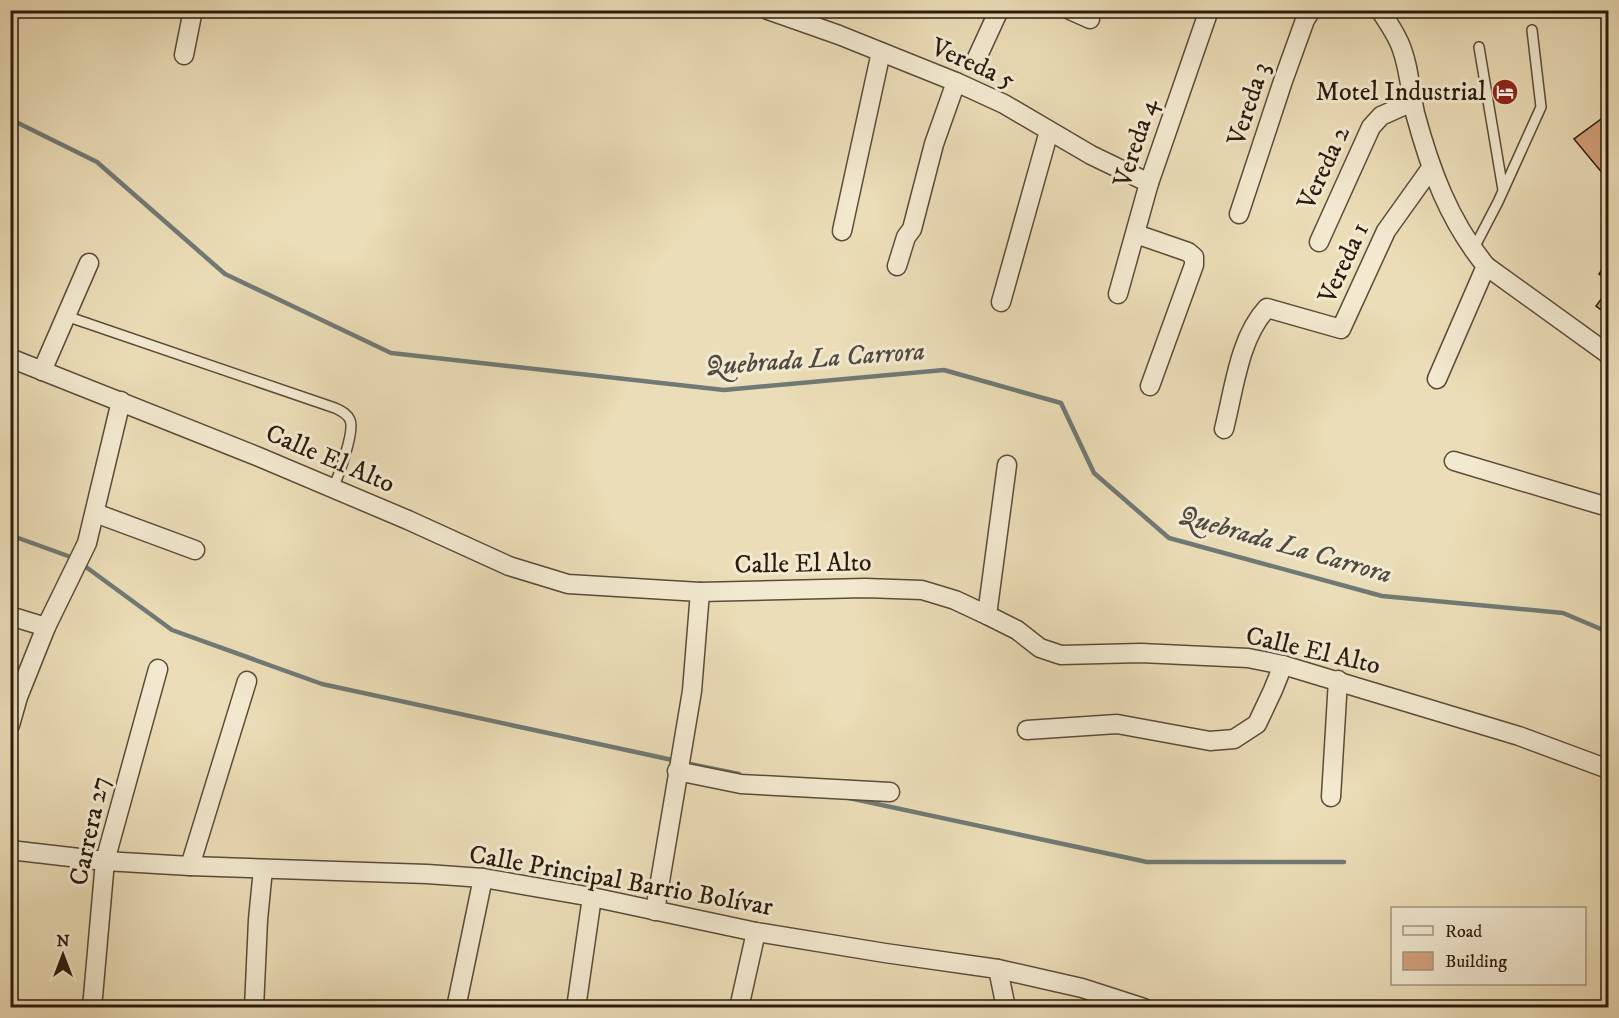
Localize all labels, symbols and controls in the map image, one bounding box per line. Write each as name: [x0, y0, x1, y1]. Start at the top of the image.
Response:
street label: Vereda 5: [925, 30, 1020, 97]
street label: Vereda 3: [1220, 58, 1278, 151]
place label: Motel Industrial: [1316, 76, 1486, 109]
hotel icon: Motel Industrial: [1490, 77, 1520, 107]
street label: Vereda 4: [1106, 94, 1166, 192]
street label: Vereda 2: [1290, 121, 1358, 216]
street label: Vereda 1: [1311, 217, 1377, 310]
water label: Quebrada La Carrora: [704, 334, 926, 384]
street label: Calle El Alto: [260, 417, 400, 501]
water label: Quebrada La Carrora: [1174, 498, 1396, 592]
street label: Calle El Alto: [734, 546, 872, 582]
street label: Calle El Alto: [1242, 619, 1384, 683]
street label: Carrera 27: [62, 773, 118, 889]
street label: Calle Principal Barrio Bolívar: [466, 838, 776, 924]
legend: [1391, 907, 1586, 985]
text: Road: [1445, 921, 1482, 943]
north arrow: [33, 925, 93, 985]
text: N: [56, 931, 70, 951]
text: Building: [1445, 951, 1507, 973]

